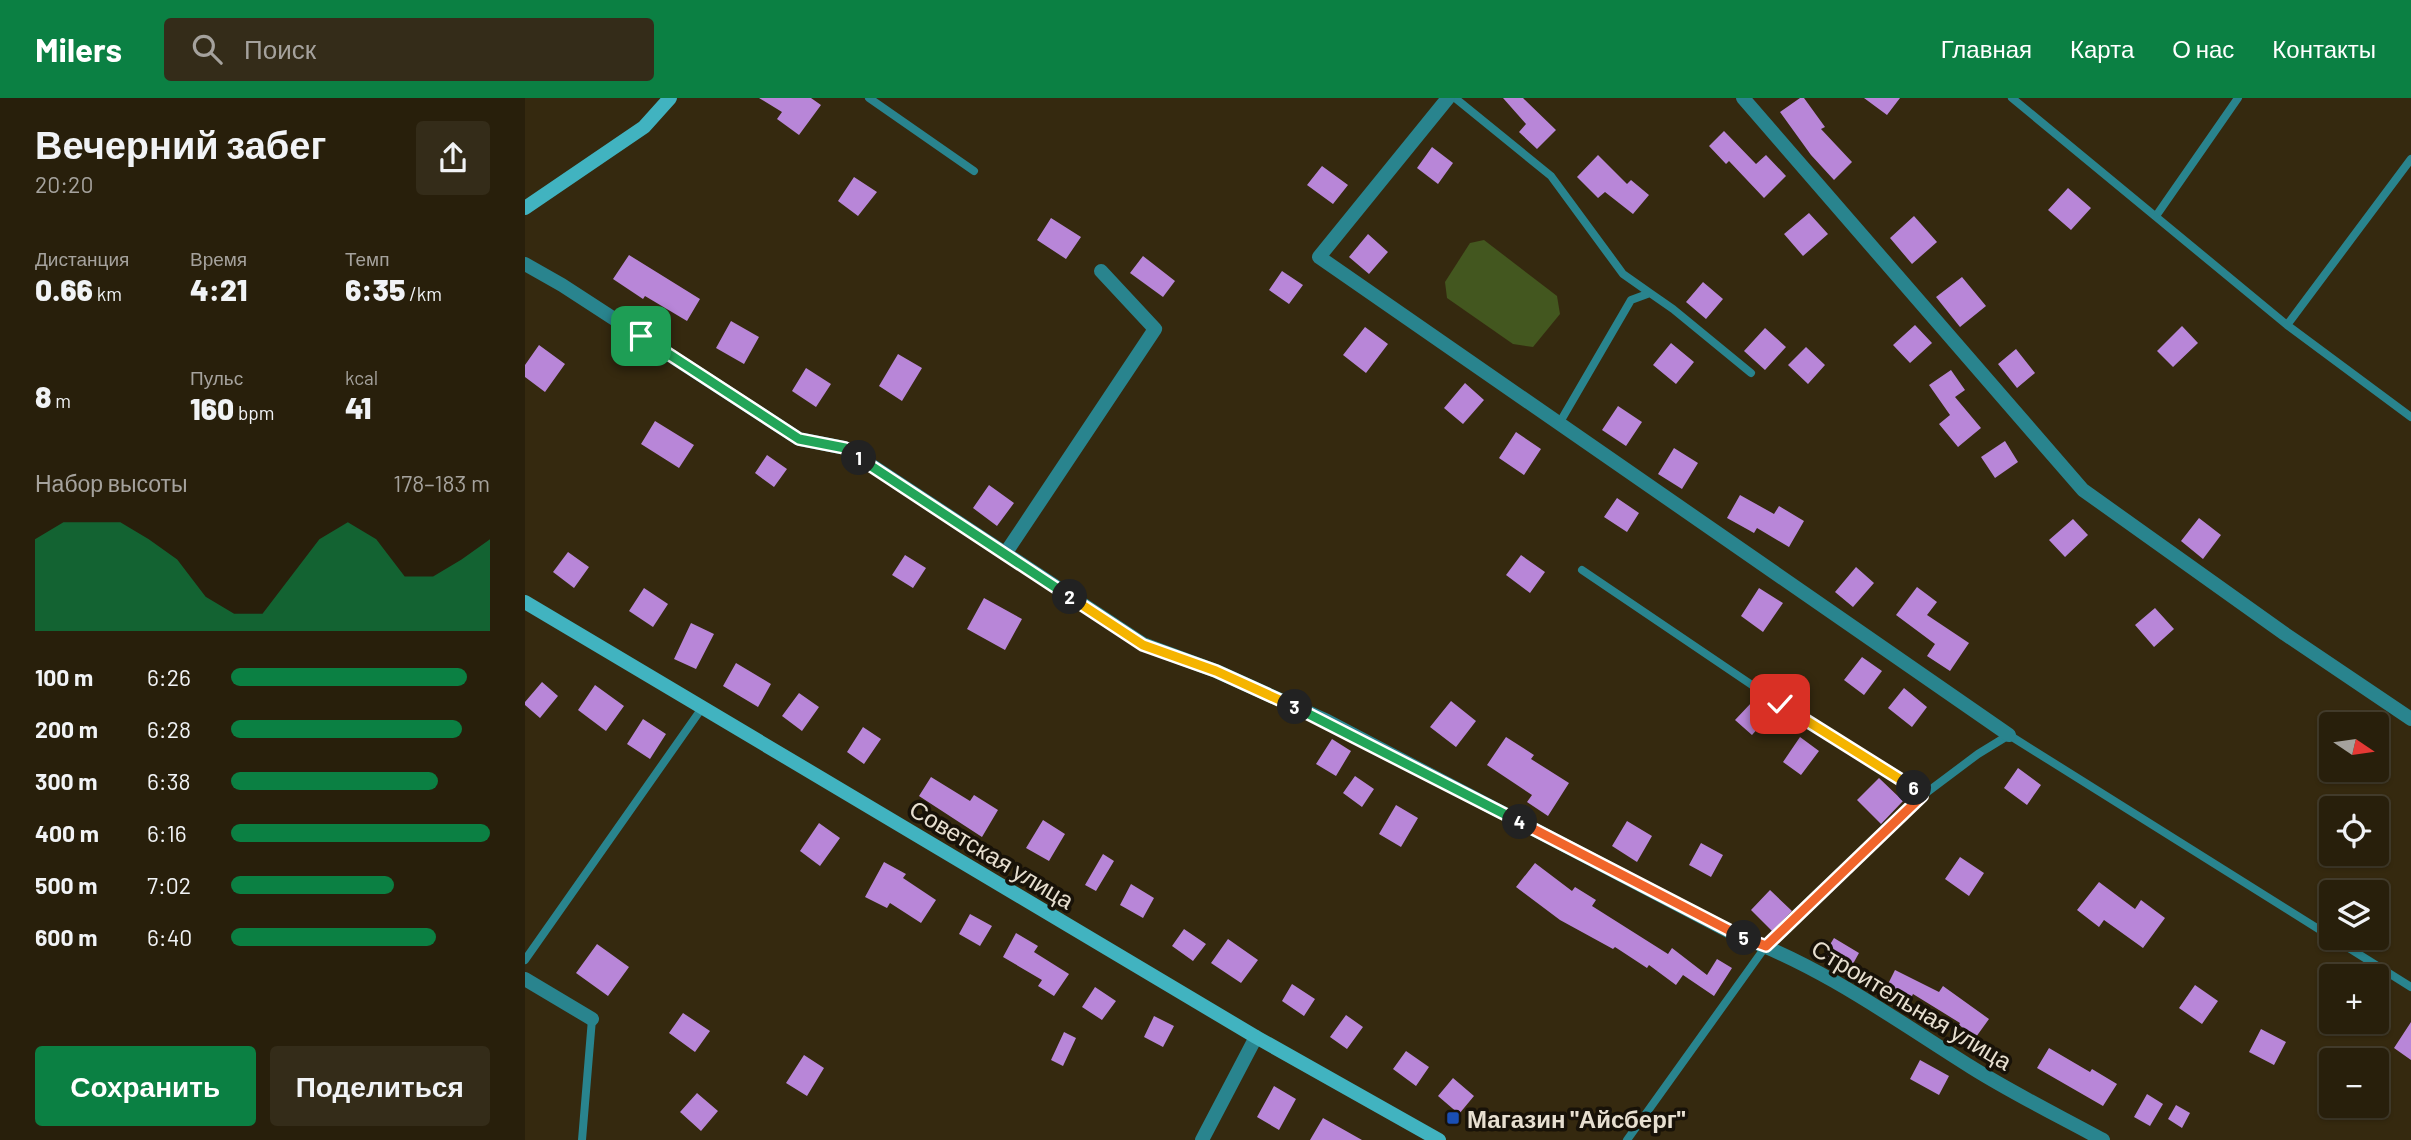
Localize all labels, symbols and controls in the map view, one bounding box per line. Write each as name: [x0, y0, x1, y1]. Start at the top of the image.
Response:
search box: [164, 18, 654, 81]
text: Milers: [35, 29, 122, 69]
icon: search: [188, 30, 226, 68]
text: Поиск: [244, 33, 316, 64]
text: Главная: [1941, 34, 2032, 63]
text: Карта: [2070, 34, 2134, 63]
text: О нас: [2172, 34, 2234, 63]
text: Контакты: [2272, 34, 2376, 63]
text: Вечерний забег: [35, 121, 326, 167]
button: share: [416, 121, 490, 195]
text: 20:20: [35, 170, 93, 198]
text: Дистанция: [35, 247, 129, 270]
text: Время: [190, 247, 247, 270]
text: Темп: [345, 247, 389, 270]
text: 0.66: [35, 271, 93, 307]
text: 4:21: [190, 271, 248, 307]
text: 6:35: [345, 271, 405, 307]
text: km: [93, 282, 122, 305]
text: /km: [405, 282, 442, 305]
pin: [611, 306, 671, 366]
icon: arrive: [622, 317, 660, 355]
text: Пульс: [190, 366, 243, 389]
text: kcal: [345, 366, 378, 389]
text: 8: [35, 378, 51, 414]
text: m: [51, 389, 71, 412]
text: 41: [345, 389, 371, 425]
text: 160: [190, 390, 234, 426]
text: bpm: [234, 401, 275, 424]
pin: 1: [841, 440, 877, 476]
text: 1: [855, 446, 862, 469]
text: Набор высоты: [35, 469, 188, 497]
text: 178–183 m: [393, 469, 490, 497]
pin: 2: [1053, 580, 1087, 614]
text: 2: [1064, 585, 1075, 608]
text: 100 m: [35, 663, 93, 691]
text: 6:26: [147, 663, 191, 691]
pin: [1750, 674, 1810, 734]
icon: check: [1761, 685, 1799, 723]
pin: 3: [1277, 690, 1313, 724]
text: 3: [1289, 695, 1300, 718]
north arrow: [2319, 712, 2389, 782]
map controls: [2319, 712, 2389, 1118]
text: 200 m: [35, 715, 98, 743]
text: 6:28: [147, 715, 191, 743]
text: 300 m: [35, 767, 97, 795]
text: 6:38: [147, 767, 190, 795]
pin: 6: [1897, 770, 1931, 806]
text: 6: [1908, 776, 1919, 799]
street label: Советская улица: [905, 794, 1080, 915]
button: locate: [2319, 796, 2389, 866]
pin: 4: [1503, 804, 1537, 840]
text: 4: [1514, 810, 1525, 833]
text: 400 m: [35, 819, 99, 847]
text: 6:16: [147, 819, 187, 847]
text: 500 m: [35, 871, 97, 899]
text: 7:02: [147, 871, 191, 899]
button: layers: [2319, 880, 2389, 950]
pin: 5: [1727, 920, 1761, 956]
text: 600 m: [35, 923, 97, 951]
text: 6:40: [147, 923, 192, 951]
text: 5: [1738, 926, 1749, 949]
street label: Строительная улица: [1807, 933, 2018, 1076]
button: +: [2319, 964, 2389, 1034]
button: Сохранить: [35, 1046, 256, 1126]
button: Поделиться: [270, 1046, 490, 1126]
button: −: [2319, 1048, 2389, 1118]
place label: Магазин "Айсберг": [1467, 1104, 1686, 1133]
marker: Магазин "Айсберг": [1445, 1110, 1461, 1126]

